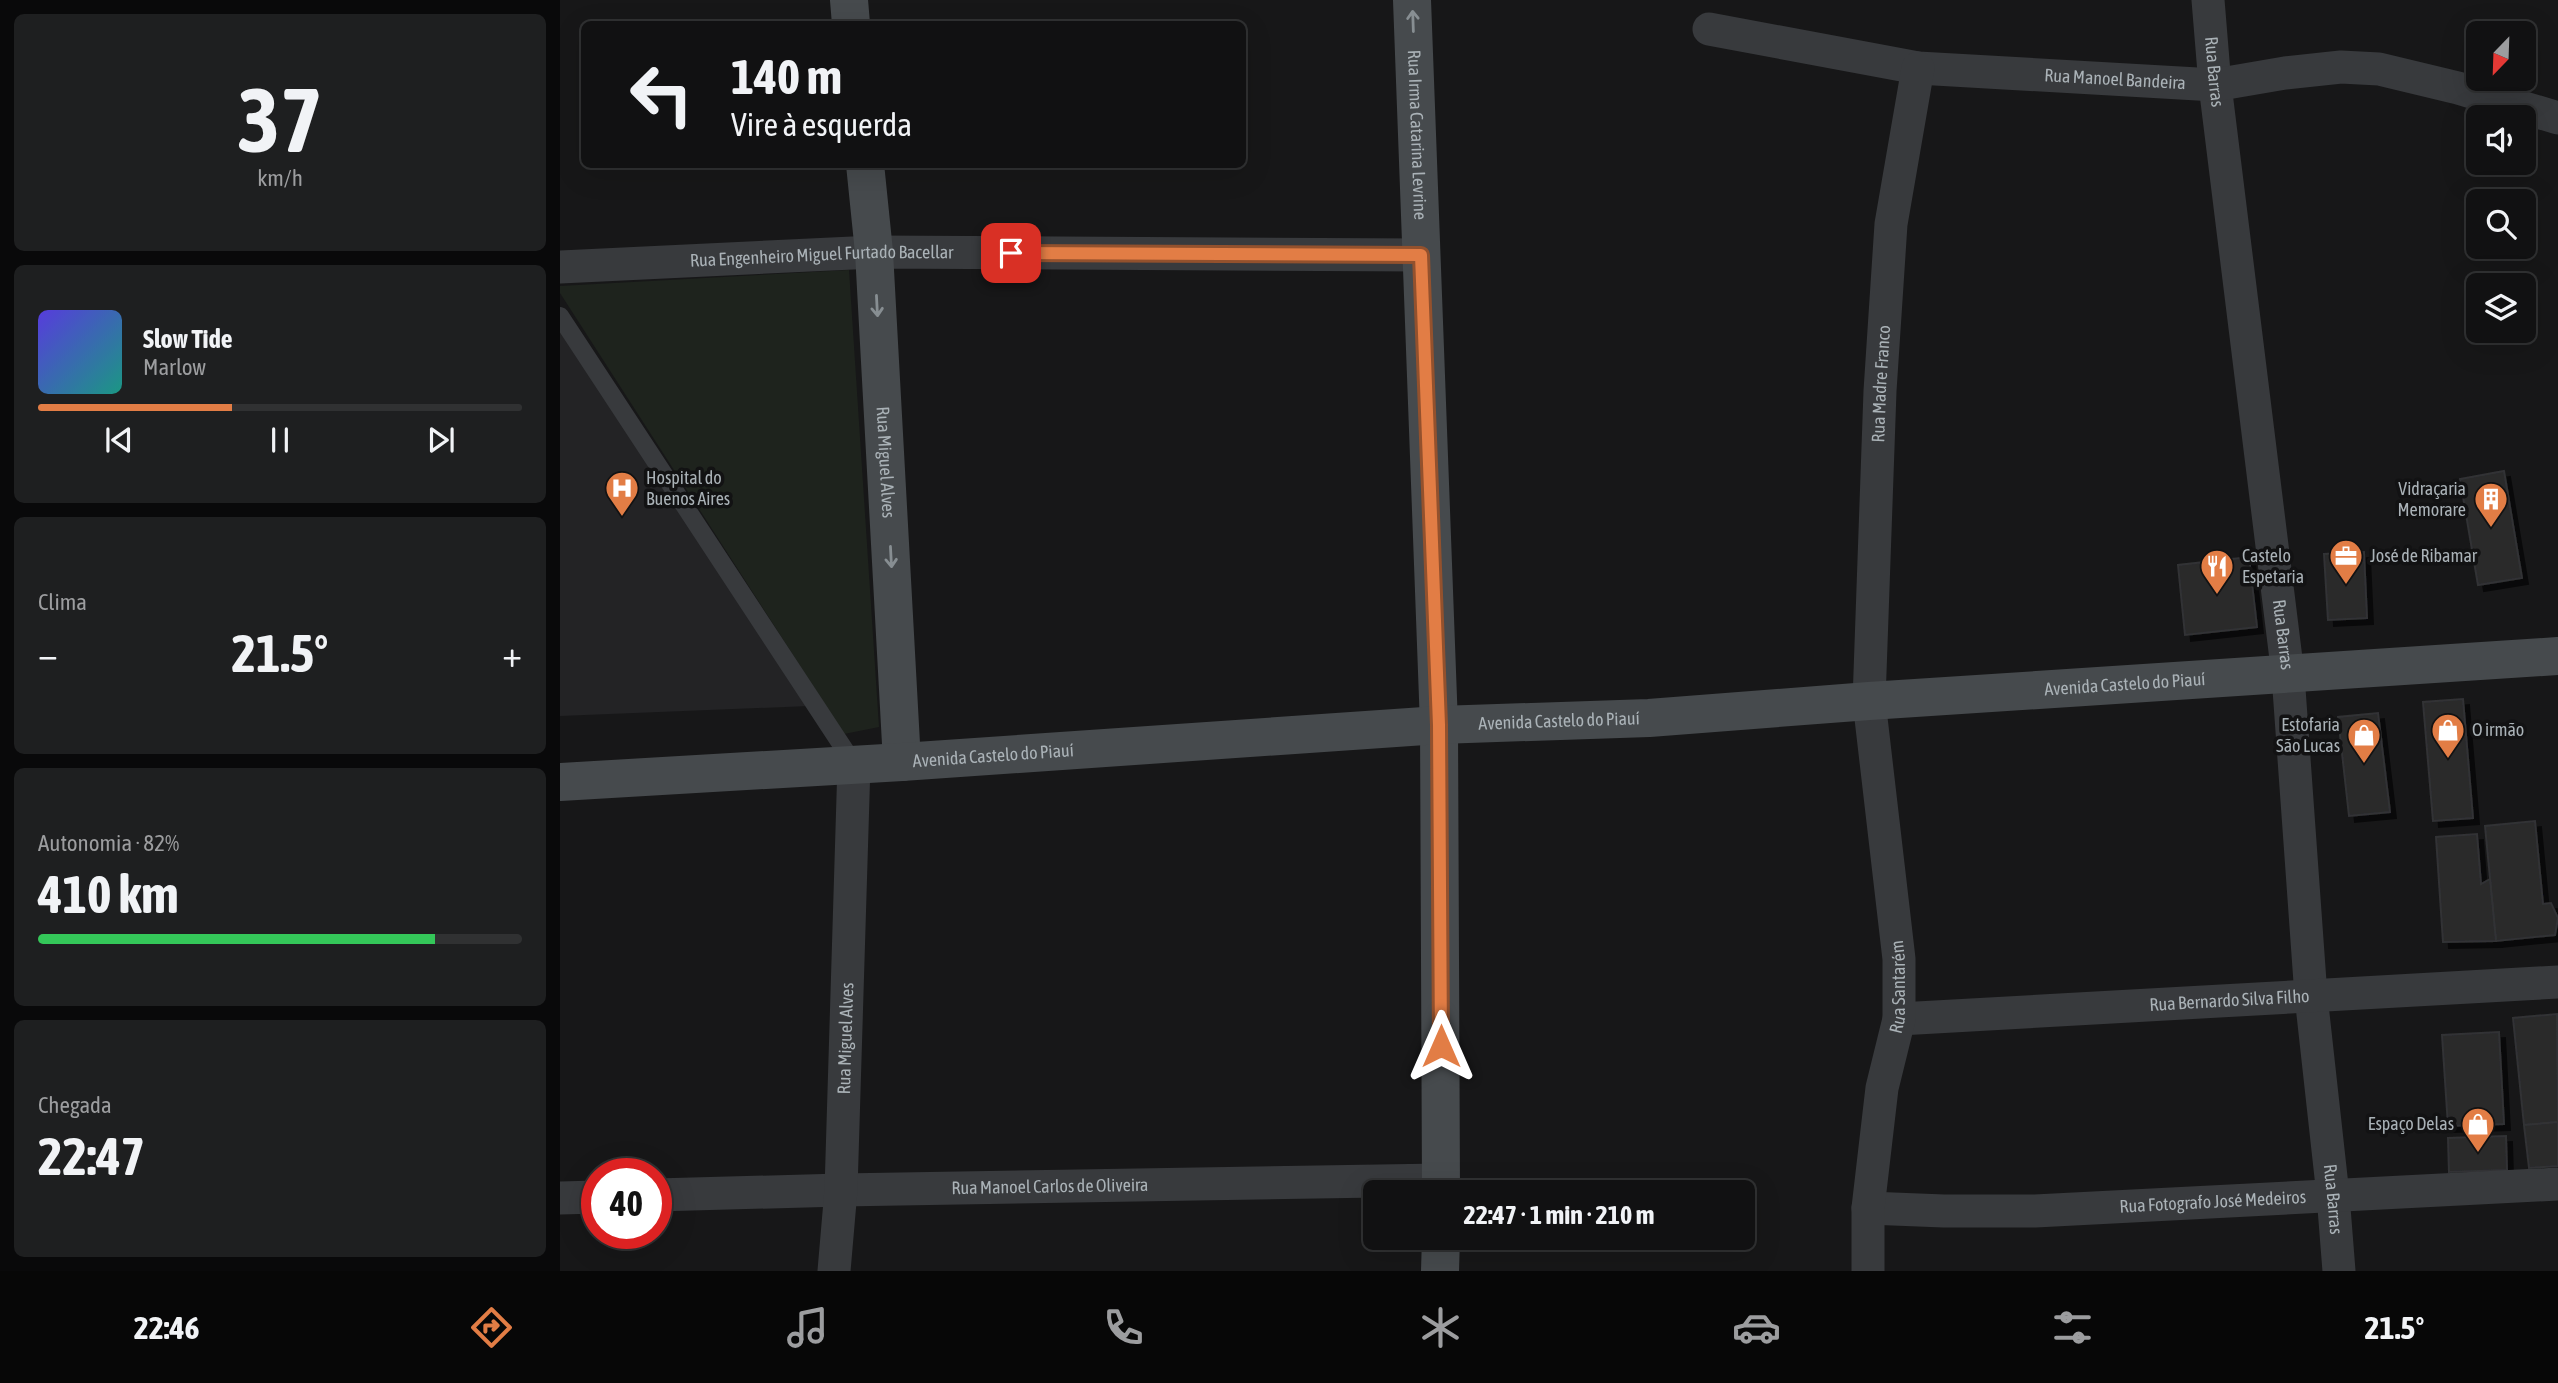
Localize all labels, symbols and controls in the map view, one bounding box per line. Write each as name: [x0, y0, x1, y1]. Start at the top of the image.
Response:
one-way arrow: [1406, 9, 1419, 32]
north arrow: [2466, 21, 2536, 91]
map controls: [2466, 21, 2536, 343]
street label: Rua Barras: [2201, 36, 2229, 108]
text: 140 m: [731, 48, 842, 104]
icon: left: [616, 49, 707, 140]
street label: Rua Irma Catarina Levrine: [1404, 50, 1431, 220]
street label: Rua Manoel Bandeira: [2044, 64, 2186, 93]
text: 37: [237, 67, 323, 171]
button: sound: [2466, 105, 2536, 175]
text: Vire à esquerda: [731, 106, 912, 143]
text: km/h: [257, 165, 303, 191]
button: search: [2466, 189, 2536, 259]
pin: [981, 223, 1041, 283]
icon: arrive: [992, 234, 1030, 272]
street label: Rua Engenheiro Miguel Furtado Bacellar: [689, 241, 954, 271]
button: layers: [2466, 273, 2536, 343]
one-way arrow: [871, 294, 884, 317]
text: Slow Tide: [143, 324, 233, 354]
street label: Rua Madre Franco: [1867, 324, 1894, 443]
text: Marlow: [143, 354, 206, 380]
street label: Rua Miguel Alves: [872, 406, 900, 519]
icon: previous: [100, 421, 138, 459]
icon: pause: [261, 421, 299, 459]
icon: next: [422, 421, 460, 459]
place label: Hospital do Buenos Aires: [646, 467, 730, 509]
hospital icon: Hospital do Buenos Aires: [603, 469, 641, 518]
place label: Vidraçaria Memorare: [2398, 478, 2466, 520]
building icon: Vidraçaria Memorare: [2472, 480, 2510, 529]
office icon: José de Ribamar: [2327, 537, 2365, 586]
place label: Castelo Espetaria: [2242, 545, 2304, 587]
place label: José de Ribamar: [2370, 545, 2478, 566]
one-way arrow: [884, 546, 897, 569]
restaurant icon: Castelo Espetaria: [2198, 547, 2236, 596]
text: Clima: [38, 589, 87, 615]
street label: Rua Barras: [2269, 598, 2298, 671]
text: 21.5°: [232, 623, 328, 683]
text: −: [38, 632, 58, 675]
text: +: [502, 632, 522, 675]
street label: Avenida Castelo do Piauí: [2044, 668, 2206, 700]
street label: Avenida Castelo do Piauí: [1478, 707, 1640, 734]
shop icon: O irmão: [2429, 711, 2467, 760]
place label: Estofaria São Lucas: [2276, 714, 2340, 756]
shop icon: Estofaria São Lucas: [2345, 716, 2383, 765]
place label: O irmão: [2472, 719, 2524, 740]
street label: Avenida Castelo do Piauí: [912, 739, 1074, 771]
text: Autonomia · 82%: [38, 830, 179, 856]
text: 410 km: [38, 864, 179, 924]
street label: Rua Santarém: [1885, 939, 1909, 1035]
street label: Rua Miguel Alves: [833, 982, 857, 1095]
street label: Rua Bernardo Silva Filho: [2149, 985, 2310, 1015]
position arrow: [1404, 1009, 1478, 1083]
text: Chegada: [38, 1092, 112, 1118]
shop icon: Espaço Delas: [2459, 1105, 2497, 1154]
place label: Espaço Delas: [2368, 1113, 2454, 1134]
text: 22:47: [38, 1126, 145, 1186]
speed limit sign: 40: [581, 1158, 672, 1249]
street label: Rua Barras: [2320, 1163, 2347, 1235]
street label: Rua Manoel Carlos de Oliveira: [951, 1174, 1148, 1198]
street label: Rua Fotografo José Medeiros: [2119, 1186, 2307, 1217]
text: 22:47 · 1 min · 210 m: [1464, 1200, 1654, 1230]
icon: directions: [467, 1303, 516, 1352]
icon: music: [783, 1303, 832, 1352]
icon: phone: [1099, 1303, 1148, 1352]
icon: climate: [1416, 1303, 1465, 1352]
icon: car: [1732, 1303, 1781, 1352]
icon: filters: [2048, 1303, 2097, 1352]
text: 22:46: [134, 1309, 200, 1346]
text: 21.5°: [2365, 1309, 2424, 1346]

